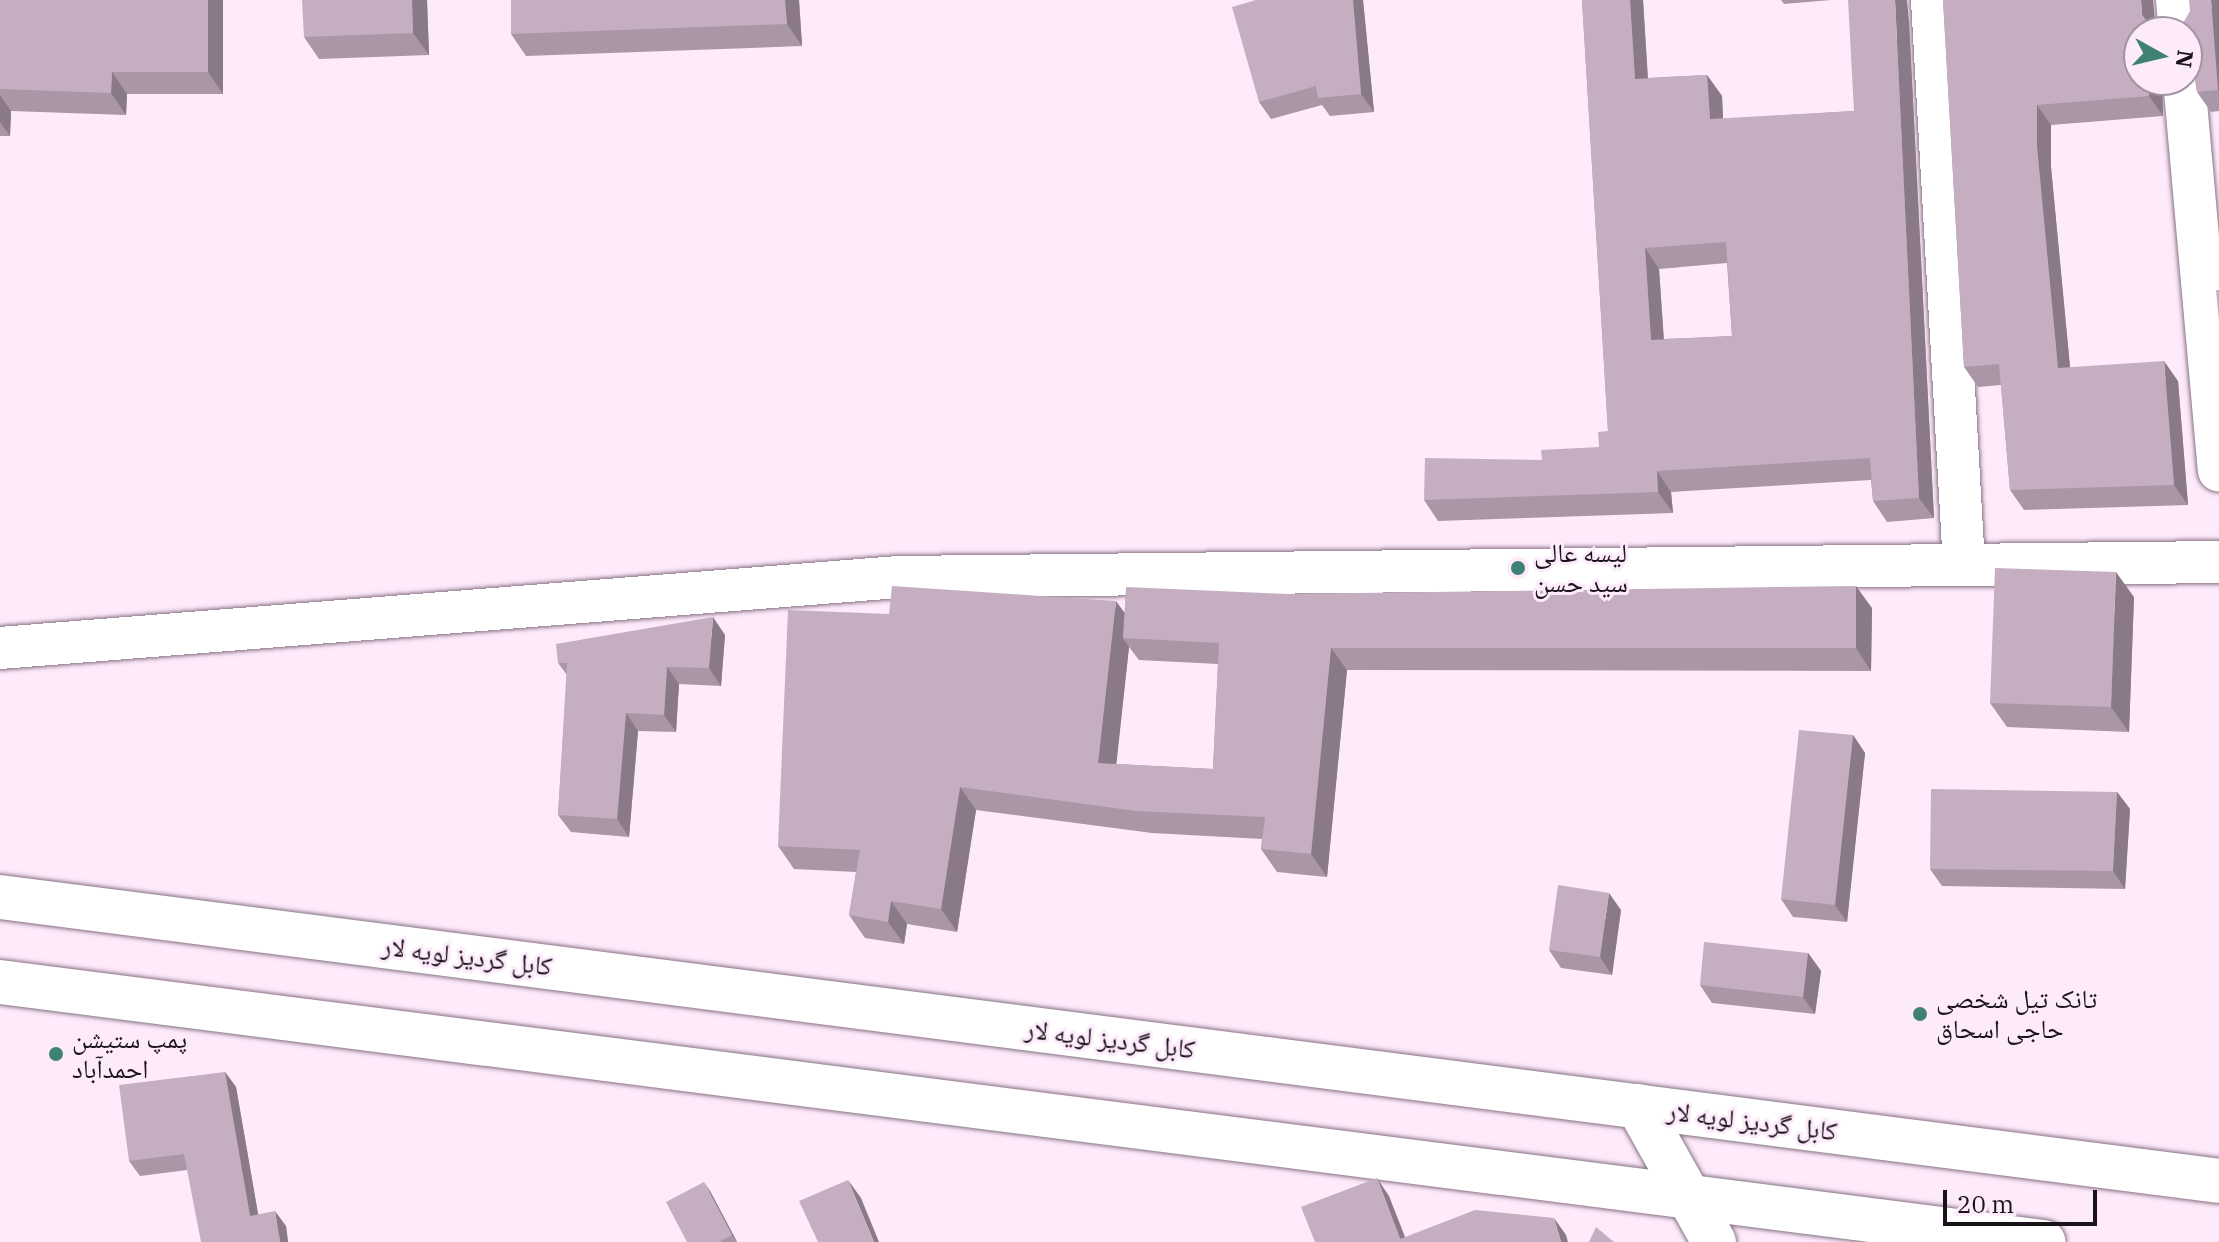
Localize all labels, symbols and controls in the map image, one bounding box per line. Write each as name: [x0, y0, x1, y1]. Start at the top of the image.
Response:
north arrow: [2123, 16, 2203, 96]
text: N: [2170, 48, 2201, 70]
place label: لیسه عالی سید حسن: [1534, 537, 1628, 598]
marker: لیسه عالی سید حسن: [1509, 559, 1527, 577]
street label: کابل گردیز لویه لار: [380, 930, 554, 982]
place label: تانک تیل شخصی حاجی اسحاق: [1936, 983, 2097, 1044]
marker: تانک تیل شخصی حاجی اسحاق: [1911, 1005, 1929, 1023]
street label: کابل گردیز لویه لار: [1023, 1013, 1197, 1065]
place label: پمپ ستیشن احمدآباد: [72, 1023, 187, 1084]
marker: پمپ ستیشن احمدآباد: [47, 1045, 65, 1063]
street label: کابل گردیز لویه لار: [1665, 1095, 1839, 1147]
scale bar: [1947, 1174, 2101, 1224]
text: 20 m: [1957, 1188, 2014, 1220]

